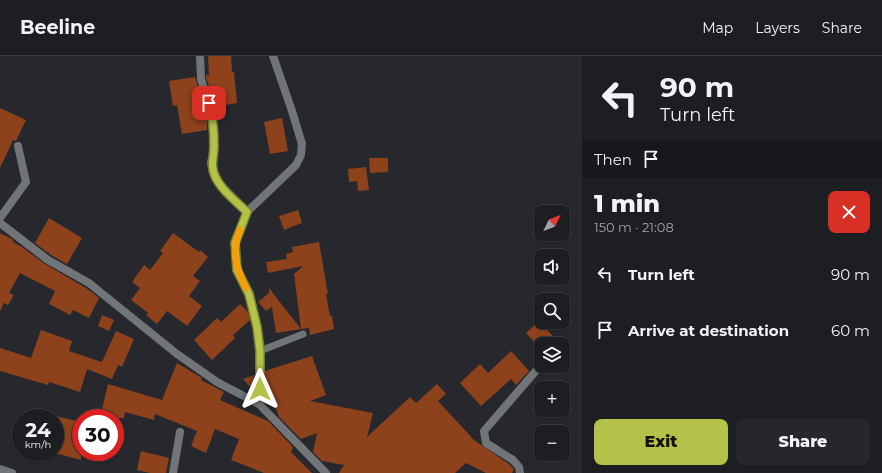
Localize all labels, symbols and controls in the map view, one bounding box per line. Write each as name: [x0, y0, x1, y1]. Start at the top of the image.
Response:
text: Beeline: [20, 16, 95, 39]
text: Map: [702, 19, 733, 37]
text: Layers: [755, 19, 800, 37]
text: Share: [822, 19, 862, 37]
text: 90 m: [660, 70, 734, 104]
icon: left: [594, 72, 646, 124]
pin: [192, 86, 226, 120]
icon: arrive: [198, 92, 220, 114]
text: Turn left: [660, 104, 735, 126]
icon: arrive: [640, 148, 662, 170]
text: Then: [594, 150, 632, 169]
text: 1 min: [594, 189, 660, 218]
button: close: [828, 191, 870, 233]
north arrow: [534, 205, 570, 241]
map controls: [534, 205, 570, 461]
text: 150 m · 21:08: [594, 219, 674, 235]
button: sound: [534, 249, 570, 285]
icon: left: [594, 263, 616, 285]
text: Turn left: [628, 265, 695, 284]
text: 90 m: [831, 265, 870, 284]
button: search: [534, 293, 570, 329]
icon: arrive: [594, 319, 616, 341]
text: Arrive at destination: [628, 321, 789, 340]
text: 60 m: [831, 321, 870, 340]
button: layers: [534, 337, 570, 373]
position arrow: [239, 368, 281, 410]
button: +: [534, 381, 570, 417]
speed limit sign: 30: [72, 409, 124, 461]
text: 24: [25, 418, 51, 442]
button: Exit: [594, 419, 728, 465]
button: Share: [736, 419, 870, 465]
button: −: [534, 425, 570, 461]
text: km/h: [25, 438, 51, 451]

